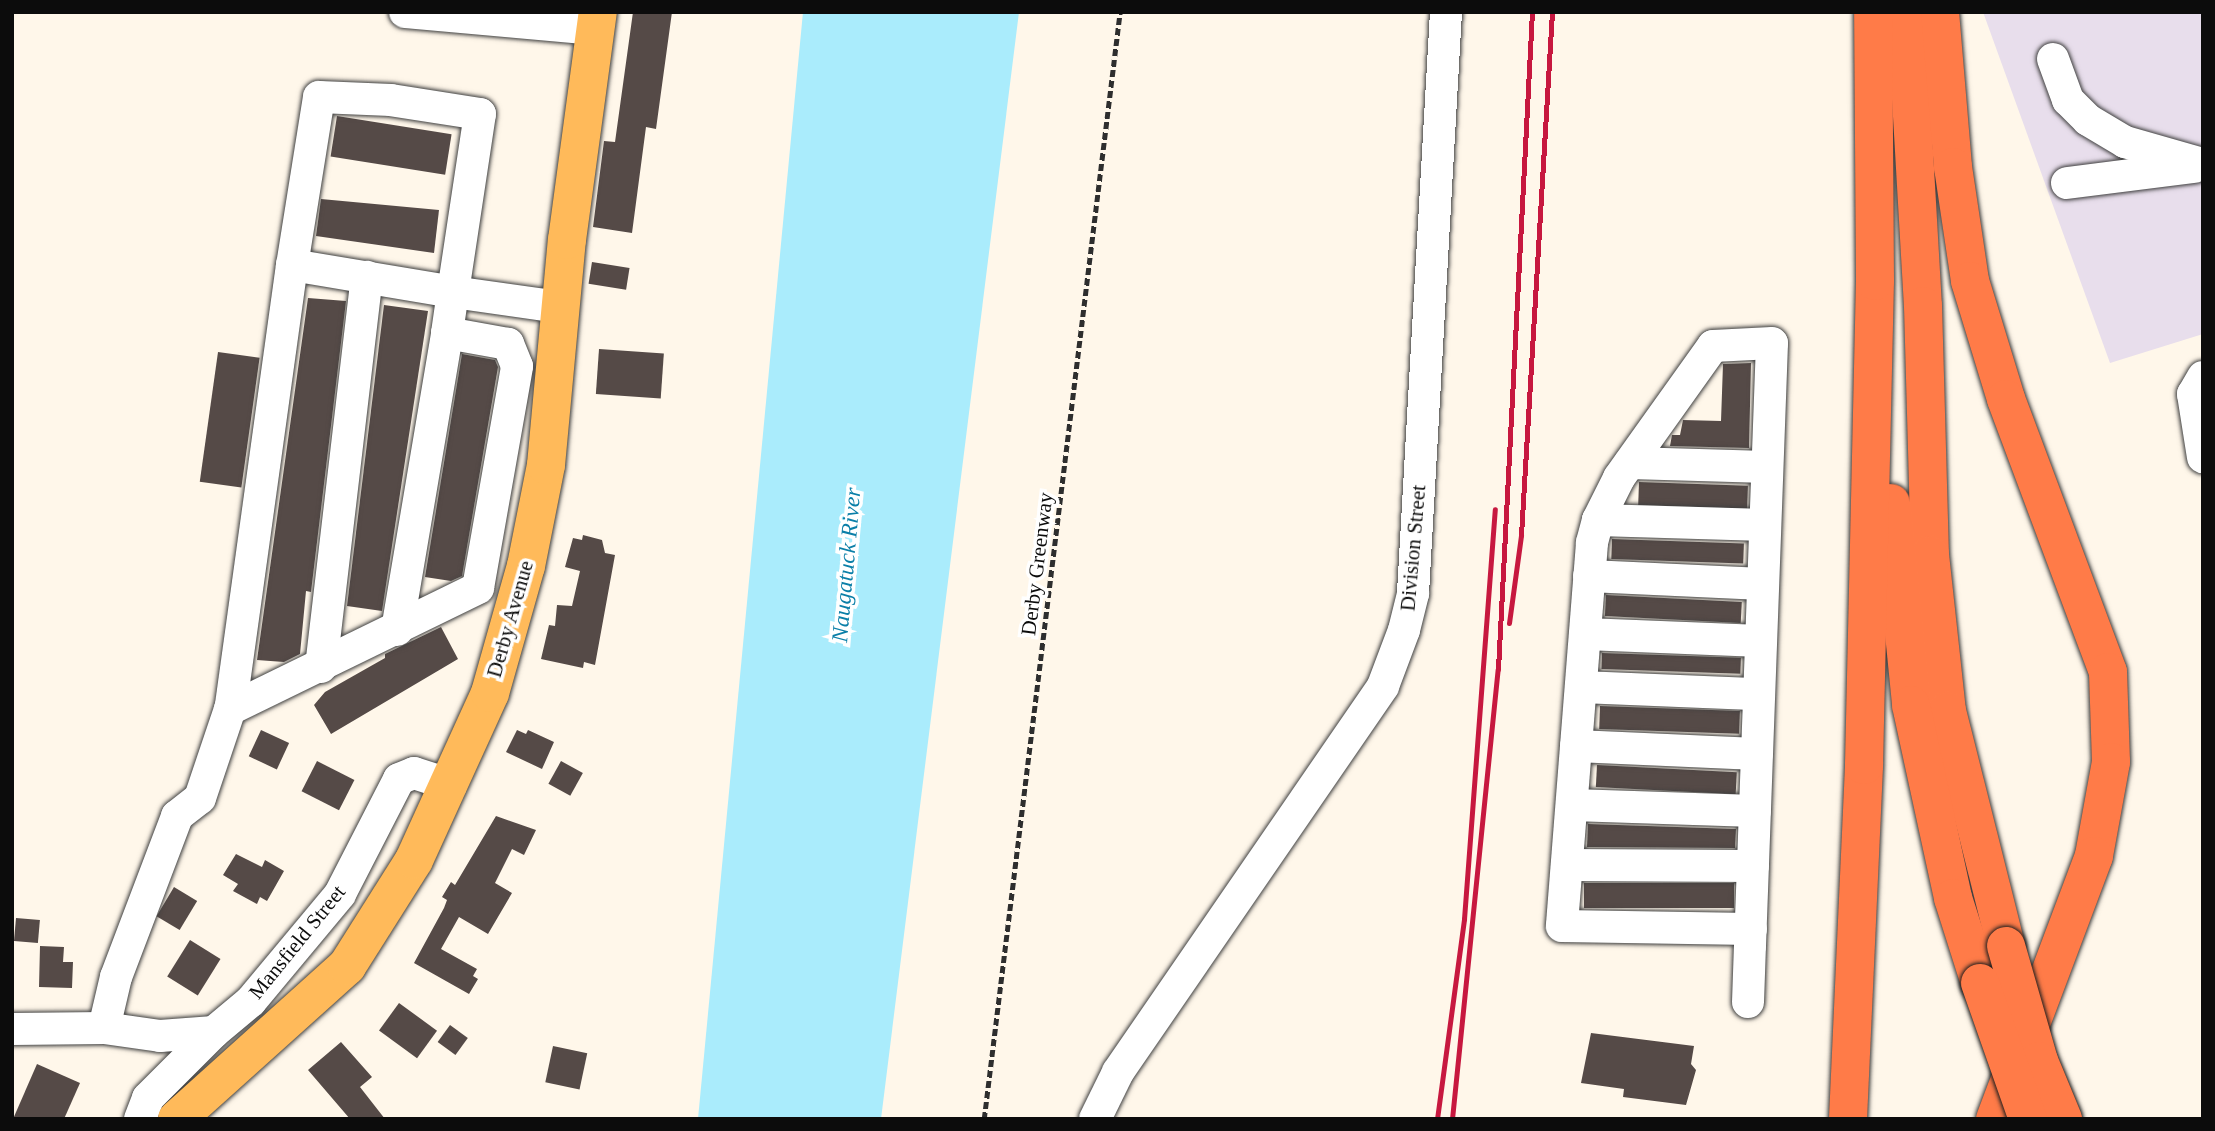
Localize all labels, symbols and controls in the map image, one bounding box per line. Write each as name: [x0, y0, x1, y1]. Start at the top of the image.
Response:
street label: Division Street: [1395, 484, 1431, 612]
water label: Naugatuck River: [826, 486, 868, 644]
street label: Derby Greenway: [1016, 491, 1058, 637]
street label: Derby Avenue: [481, 557, 539, 681]
street label: Mansfield Street: [243, 880, 351, 1004]

